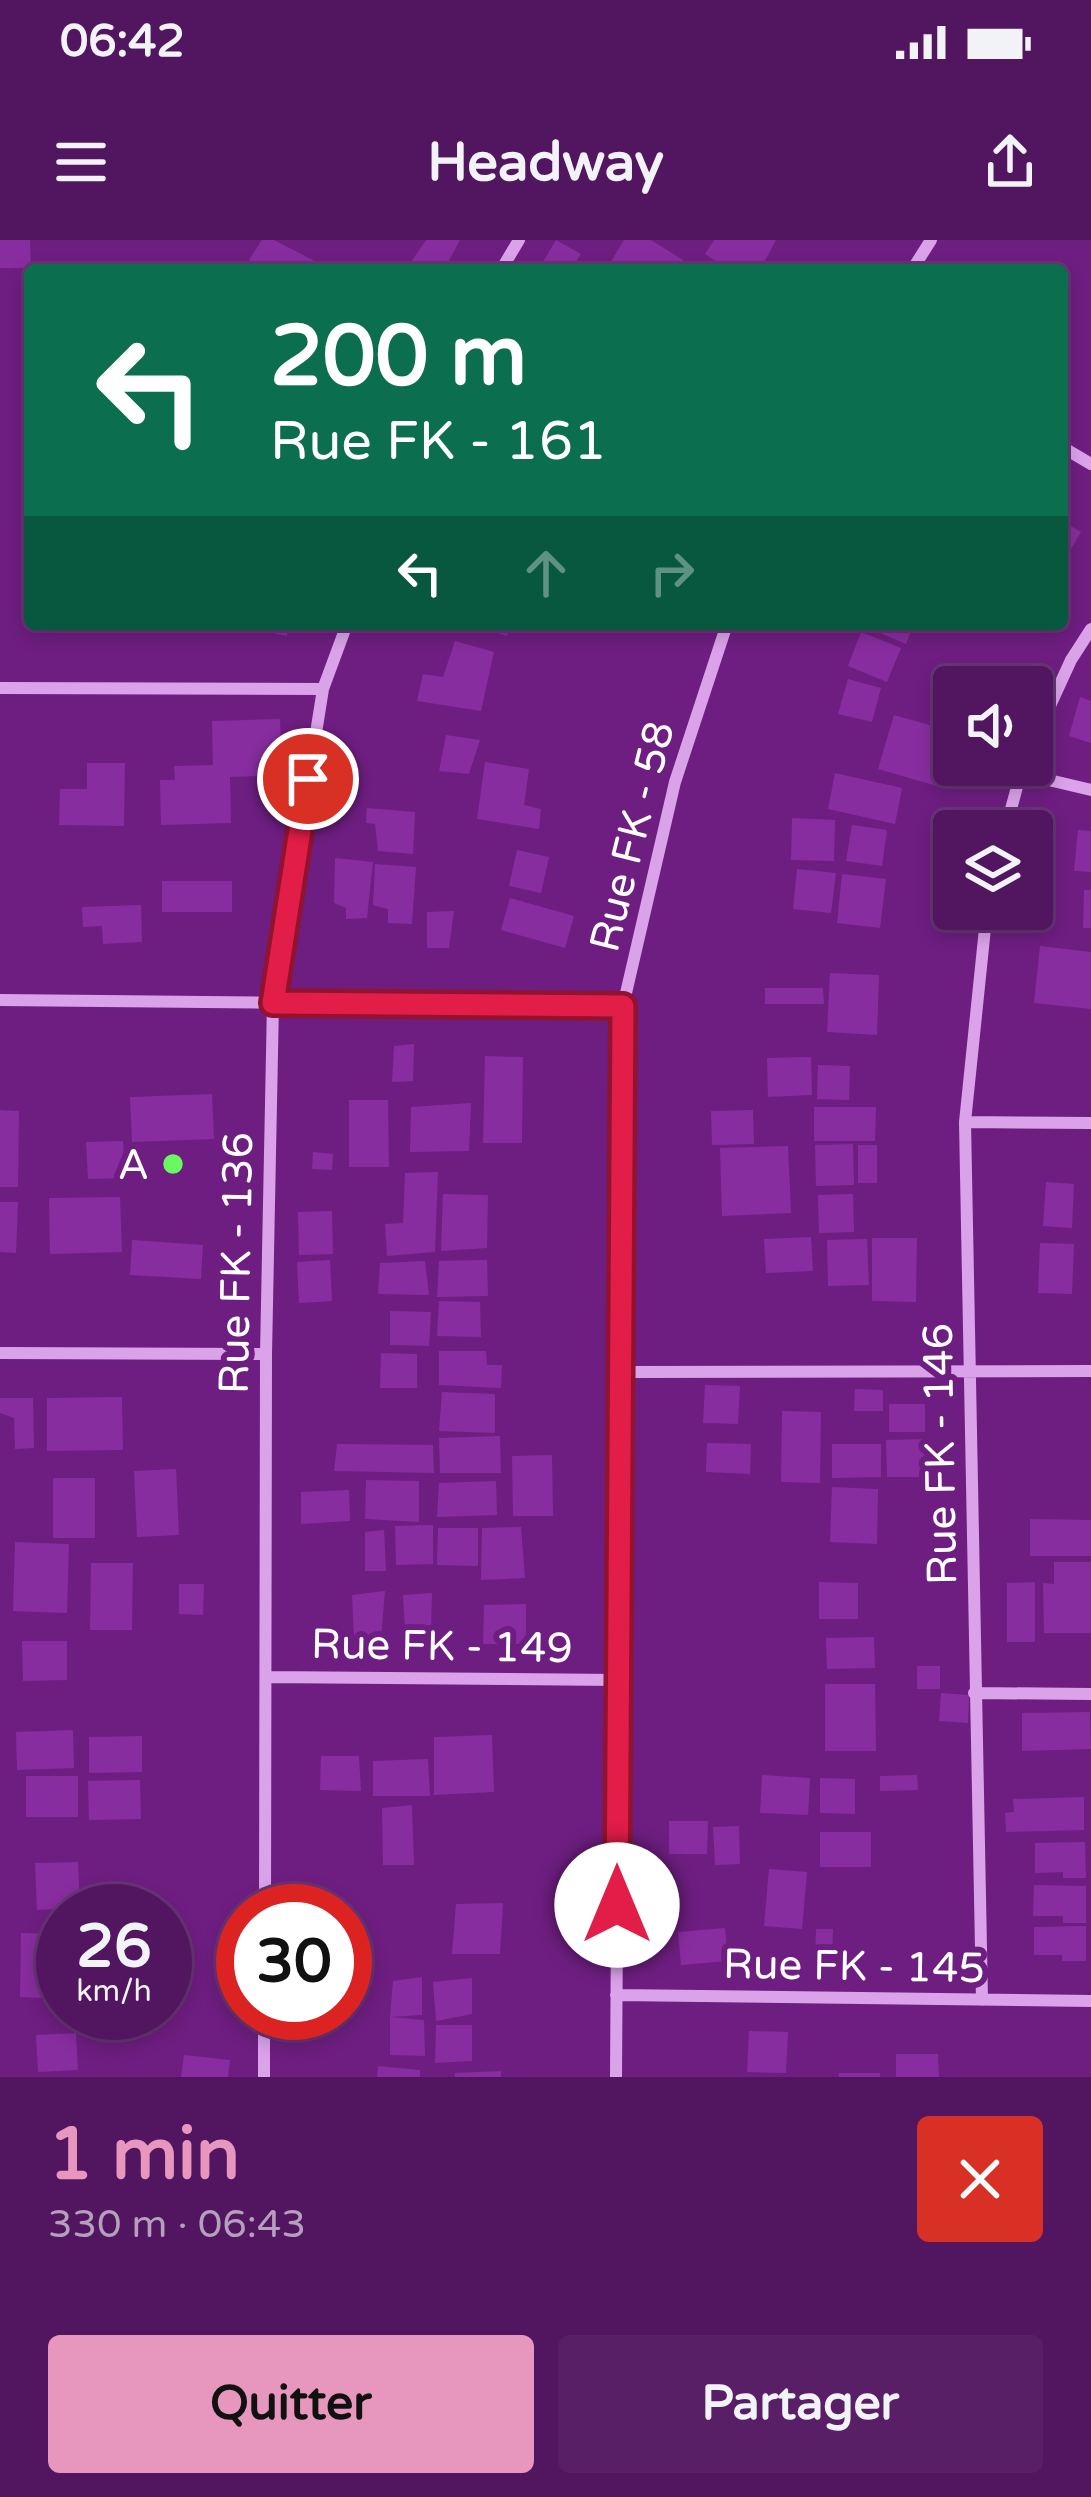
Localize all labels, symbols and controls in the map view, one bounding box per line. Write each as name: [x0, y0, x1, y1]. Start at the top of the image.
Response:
text: 06:42: [60, 15, 185, 69]
icon: menu: [48, 129, 114, 195]
icon: share: [977, 129, 1043, 195]
text: Headway: [427, 130, 664, 195]
text: 200 m: [270, 307, 527, 408]
icon: left: [72, 312, 228, 468]
text: Rue FK - 161: [270, 409, 607, 474]
icon: left: [387, 540, 453, 606]
icon: ahead: [513, 540, 579, 606]
icon: right: [639, 540, 705, 606]
map controls: [933, 666, 1053, 930]
button: sound: [933, 666, 1053, 786]
street label: Rue FK - 58: [579, 716, 686, 957]
pin: [257, 728, 359, 830]
icon: arrive: [275, 746, 341, 812]
button: layers: [933, 810, 1053, 930]
street label: Rue FK - 136: [209, 1132, 264, 1394]
place label: A: [118, 1140, 149, 1191]
marker: A: [160, 1151, 186, 1177]
street label: Rue FK - 146: [913, 1323, 968, 1585]
street label: Rue FK - 149: [311, 1619, 573, 1674]
position arrow: [554, 1842, 680, 1968]
speed limit sign: 30: [216, 1884, 372, 2040]
text: 26: [76, 1911, 152, 1983]
street label: Rue FK - 145: [723, 1939, 985, 1994]
text: km/h: [76, 1973, 152, 2010]
text: 1 min: [48, 2112, 240, 2199]
button: close: [917, 2116, 1043, 2242]
text: 330 m · 06:43: [48, 2201, 306, 2248]
button: Quitter: [48, 2335, 534, 2473]
button: Partager: [558, 2335, 1043, 2473]

